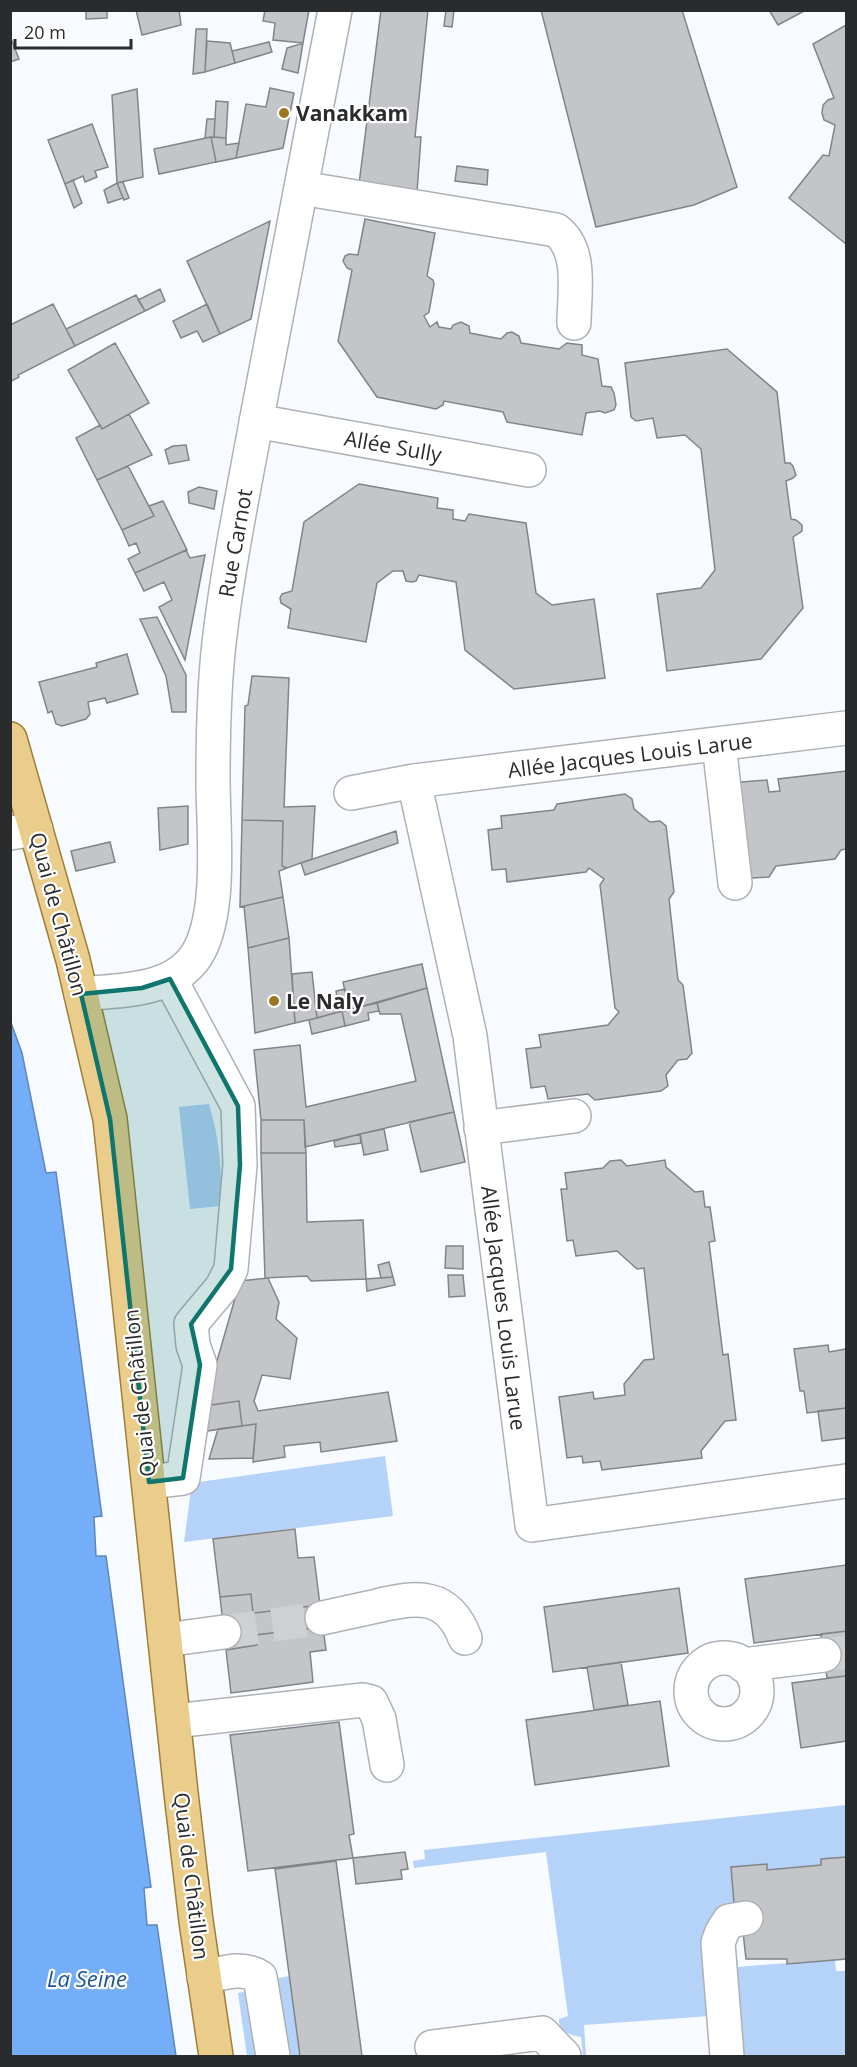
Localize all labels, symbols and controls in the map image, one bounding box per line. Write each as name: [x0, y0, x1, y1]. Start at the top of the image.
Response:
scale bar: [15, 12, 130, 50]
text: 20 m: [24, 20, 66, 44]
place label: Vanakkam: [296, 99, 408, 127]
marker: Vanakkam: [277, 106, 291, 120]
street label: Allée Sully: [342, 424, 444, 468]
street label: Rue Carnot: [212, 487, 258, 599]
street label: Allée Jacques Louis Larue: [506, 726, 754, 784]
street label: Quai de Châtillon: [24, 829, 94, 999]
place label: Le Naly: [286, 987, 364, 1015]
marker: Le Naly: [267, 994, 281, 1008]
street label: Allée Jacques Louis Larue: [475, 1184, 533, 1432]
street label: Quai de Châtillon: [116, 1308, 162, 1478]
street label: Quai de Châtillon: [168, 1791, 216, 1961]
water label: La Seine: [47, 1963, 127, 1993]

